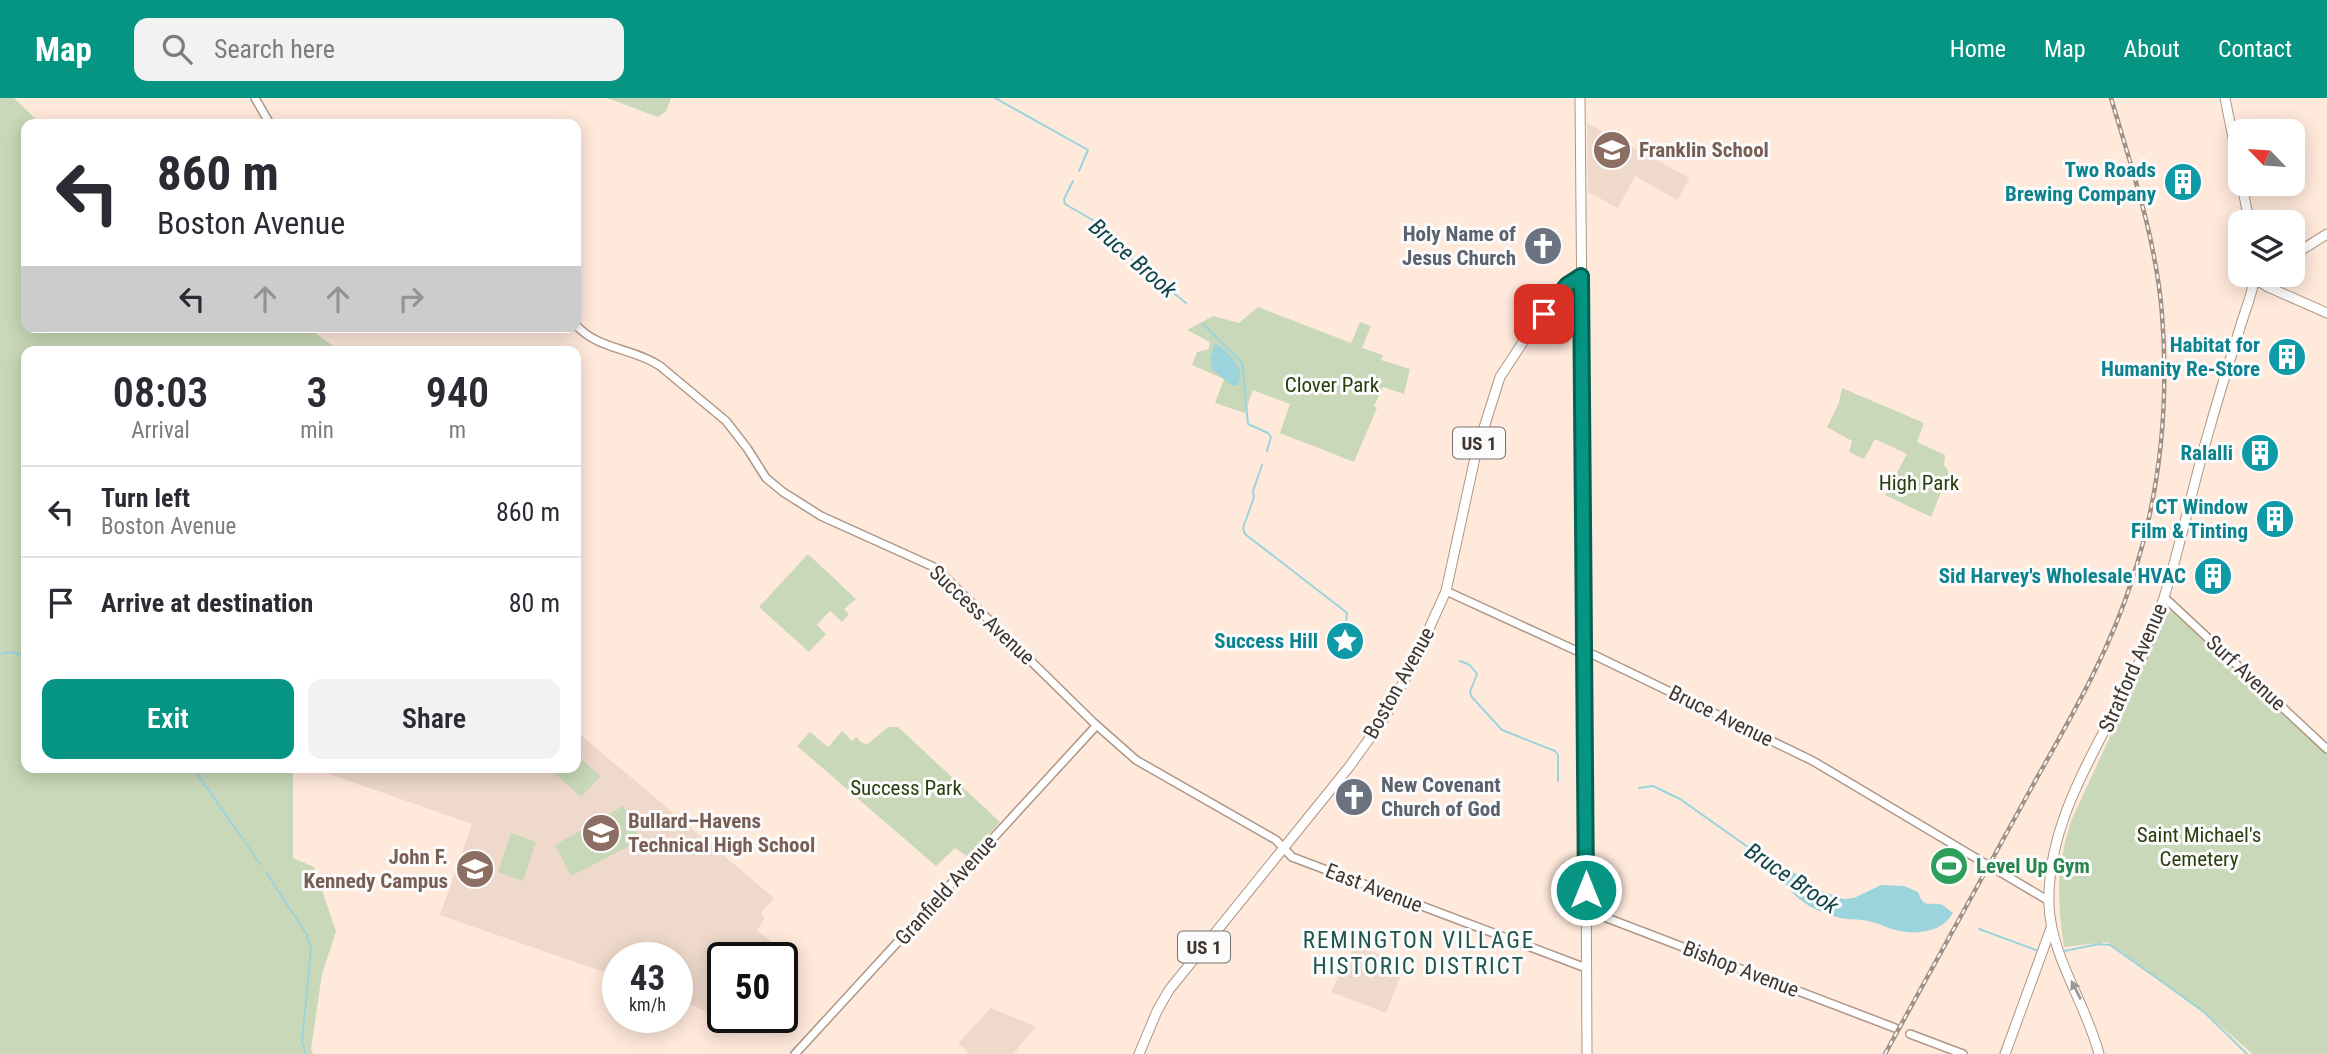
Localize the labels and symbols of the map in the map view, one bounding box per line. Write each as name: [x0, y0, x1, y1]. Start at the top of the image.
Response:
north arrow: [2228, 119, 2305, 196]
school or university icon: Franklin School: [1591, 129, 1633, 171]
place label: Franklin School: [1639, 138, 1769, 162]
place label: Two Roads Brewing Company: [2005, 158, 2157, 206]
building icon: Two Roads Brewing Company: [2162, 161, 2204, 203]
water label: Bruce Brook: [1083, 213, 1183, 304]
place label: Holy Name of Jesus Church: [1402, 222, 1516, 270]
church icon: Holy Name of Jesus Church: [1522, 225, 1564, 267]
pin: [1514, 284, 1574, 344]
place label: Habitat for Humanity Re-Store: [2101, 333, 2260, 381]
building icon: Habitat for Humanity Re-Store: [2266, 336, 2308, 378]
park label: Clover Park: [1285, 373, 1380, 397]
road number: US 1: [1453, 428, 1505, 458]
building icon: Ralalli: [2239, 432, 2281, 474]
place label: Ralalli: [2180, 441, 2233, 465]
park label: High Park: [1879, 471, 1960, 495]
place label: CT Window Film & Tinting: [2131, 495, 2248, 543]
building icon: CT Window Film & Tinting: [2254, 498, 2296, 540]
building icon: Sid Harvey's Wholesale HVAC: [2192, 555, 2234, 597]
street label: Success Avenue: [925, 560, 1040, 670]
place label: Sid Harvey's Wholesale HVAC: [1939, 564, 2186, 588]
street label: Stratford Avenue: [2094, 600, 2172, 736]
place icon: Success Hill: [1324, 620, 1366, 662]
street label: Boston Avenue: [1359, 623, 1440, 743]
place label: Success Hill: [1214, 629, 1318, 653]
street label: Surf Avenue: [2201, 630, 2291, 716]
street label: Bruce Avenue: [1665, 680, 1777, 752]
place label: New Covenant Church of God: [1381, 773, 1501, 821]
park label: Success Park: [850, 776, 962, 800]
church icon: New Covenant Church of God: [1333, 776, 1375, 818]
place label: Bullard–Havens Technical High School: [628, 809, 815, 857]
school or university icon: Bullard–Havens Technical High School: [580, 812, 622, 854]
park label: Saint Michael's Cemetery: [2137, 823, 2261, 871]
street label: Granfield Avenue: [890, 830, 1002, 950]
water label: Bruce Brook: [1740, 837, 1844, 920]
place label: John F. Kennedy Campus: [304, 845, 448, 893]
sports icon: Level Up Gym: [1928, 845, 1970, 887]
school or university icon: John F. Kennedy Campus: [454, 848, 496, 890]
position arrow: [1549, 853, 1623, 927]
place label: Level Up Gym: [1976, 854, 2090, 878]
street label: East Avenue: [1322, 859, 1426, 917]
district label: REMINGTON VILLAGE HISTORIC DISTRICT: [1303, 927, 1535, 980]
road number: US 1: [1178, 932, 1230, 962]
street label: Bishop Avenue: [1680, 936, 1802, 1002]
speed limit sign: 50: [707, 942, 798, 1033]
one-way arrow: [2070, 980, 2081, 1000]

